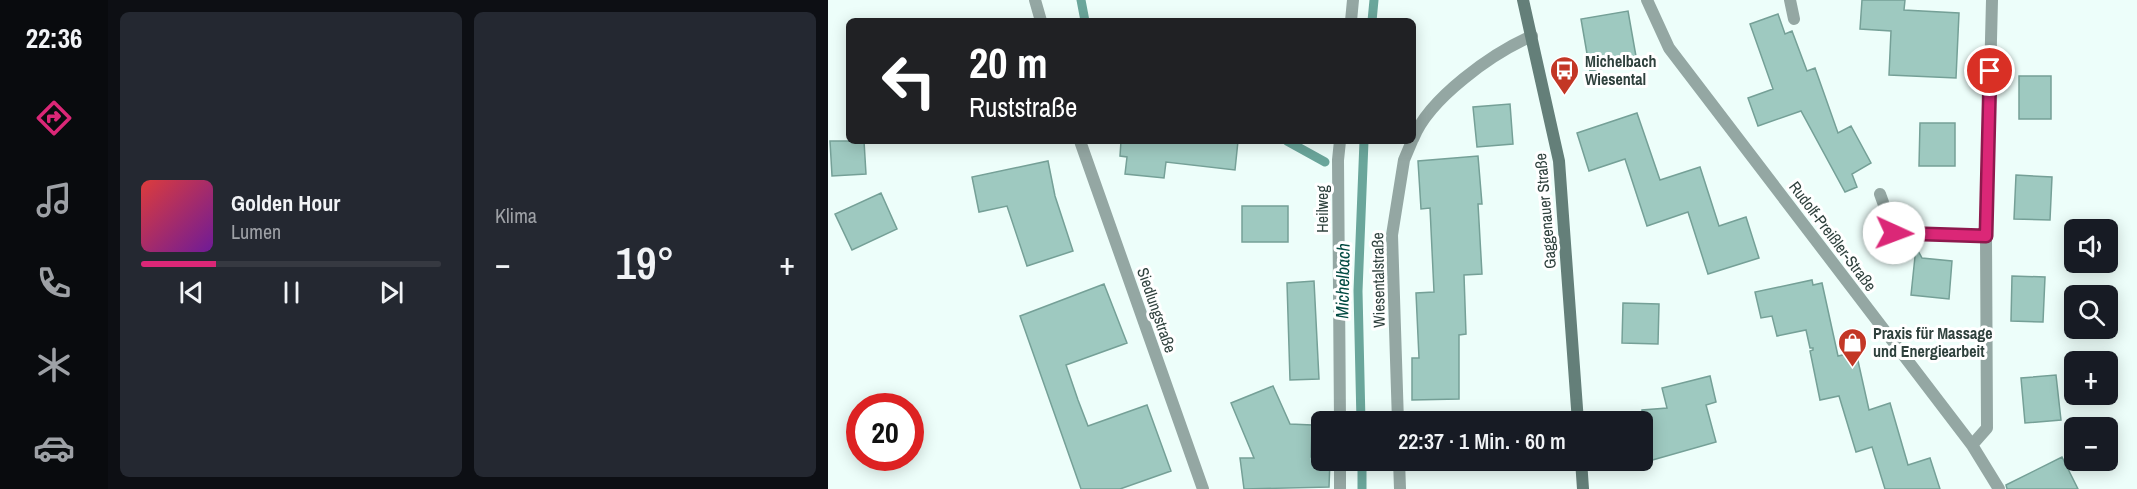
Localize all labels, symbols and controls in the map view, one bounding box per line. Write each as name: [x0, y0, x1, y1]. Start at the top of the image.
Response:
text: 22:36: [26, 20, 82, 56]
text: 20 m: [969, 35, 1048, 91]
icon: left: [870, 42, 948, 120]
pin: [1964, 45, 2015, 96]
place label: Michelbach Wiesental: [1585, 50, 1656, 90]
bus stop icon: Michelbach Wiesental: [1548, 54, 1580, 96]
icon: arrive: [1973, 54, 2006, 87]
text: Ruststraße: [969, 89, 1077, 125]
icon: directions: [33, 97, 75, 139]
street label: Gaggenauer Straße: [1529, 152, 1561, 270]
street label: Rudolf-Preißler-Straße: [1784, 176, 1882, 296]
icon: music: [33, 179, 75, 221]
street label: Heilweg: [1311, 185, 1333, 233]
text: Golden Hour: [231, 188, 340, 218]
position arrow: [1862, 201, 1926, 265]
text: Klima: [495, 202, 537, 229]
text: Lumen: [231, 218, 281, 245]
map controls: [2064, 219, 2118, 471]
button: sound: [2064, 219, 2118, 273]
text: 19°: [615, 232, 675, 293]
street label: Wiesentalstraße: [1366, 232, 1390, 328]
text: −: [495, 241, 511, 285]
text: +: [779, 241, 795, 285]
water label: Michelbach: [1329, 243, 1356, 319]
icon: phone: [33, 262, 75, 304]
street label: Siedlungstraße: [1132, 264, 1182, 356]
icon: previous: [175, 276, 208, 309]
icon: pause: [275, 276, 308, 309]
icon: next: [375, 276, 408, 309]
button: search: [2064, 285, 2118, 339]
place label: Praxis für Massage und Energiearbeit: [1873, 322, 1993, 362]
shop icon: Praxis für Massage und Energiearbeit: [1836, 326, 1868, 368]
icon: climate: [33, 344, 75, 386]
button: +: [2064, 351, 2118, 405]
speed limit sign: 20: [846, 393, 924, 471]
button: −: [2064, 417, 2118, 471]
text: 22:37 · 1 Min. · 60 m: [1398, 426, 1566, 456]
icon: car: [33, 427, 75, 469]

